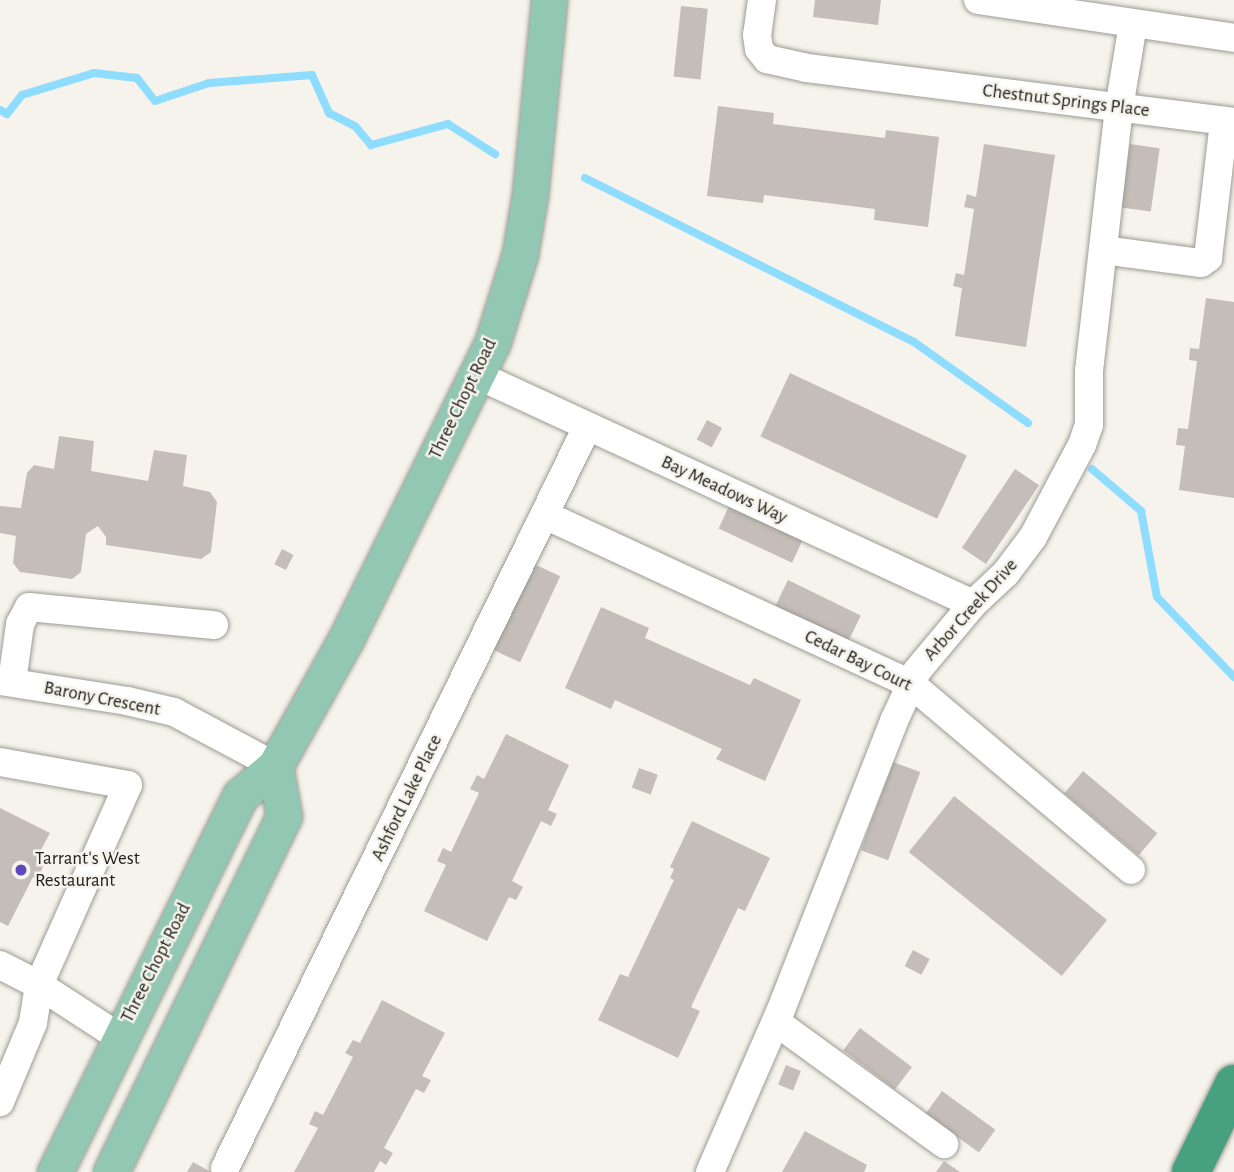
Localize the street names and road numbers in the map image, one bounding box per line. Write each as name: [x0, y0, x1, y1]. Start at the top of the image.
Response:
street label: Chestnut Springs Place: [981, 79, 1151, 123]
street label: Three Chopt Road: [424, 335, 502, 463]
street label: Bay Meadows Way: [657, 451, 791, 529]
street label: Arbor Creek Drive: [919, 554, 1023, 666]
street label: Cedar Bay Court: [801, 625, 915, 697]
street label: Barony Crescent: [42, 677, 162, 721]
street label: Ashford Lake Place: [367, 731, 447, 865]
street label: Three Chopt Road: [116, 899, 196, 1027]

